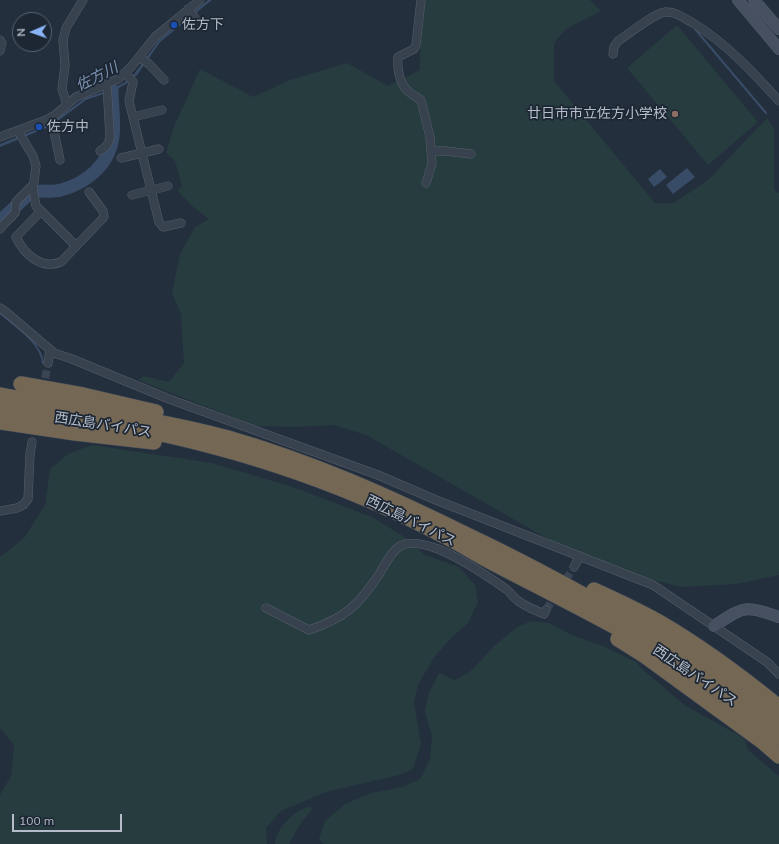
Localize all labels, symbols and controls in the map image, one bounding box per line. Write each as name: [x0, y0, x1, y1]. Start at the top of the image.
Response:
north arrow: [12, 12, 52, 52]
place label: 佐方下: [182, 17, 224, 33]
marker: 佐方下: [169, 20, 179, 30]
text: N: [14, 28, 28, 37]
water label: 佐方川: [73, 59, 121, 95]
place label: 廿日市市立佐方小学校: [527, 106, 667, 122]
marker: 廿日市市立佐方小学校: [670, 109, 680, 119]
place label: 佐方中: [47, 119, 89, 135]
marker: 佐方中: [34, 122, 44, 132]
street label: 西広島バイパス: [53, 409, 153, 441]
street label: 西広島バイパス: [363, 492, 459, 550]
street label: 西広島バイパス: [650, 642, 740, 710]
scale bar: [14, 806, 124, 832]
text: 100 m: [19, 813, 54, 828]

